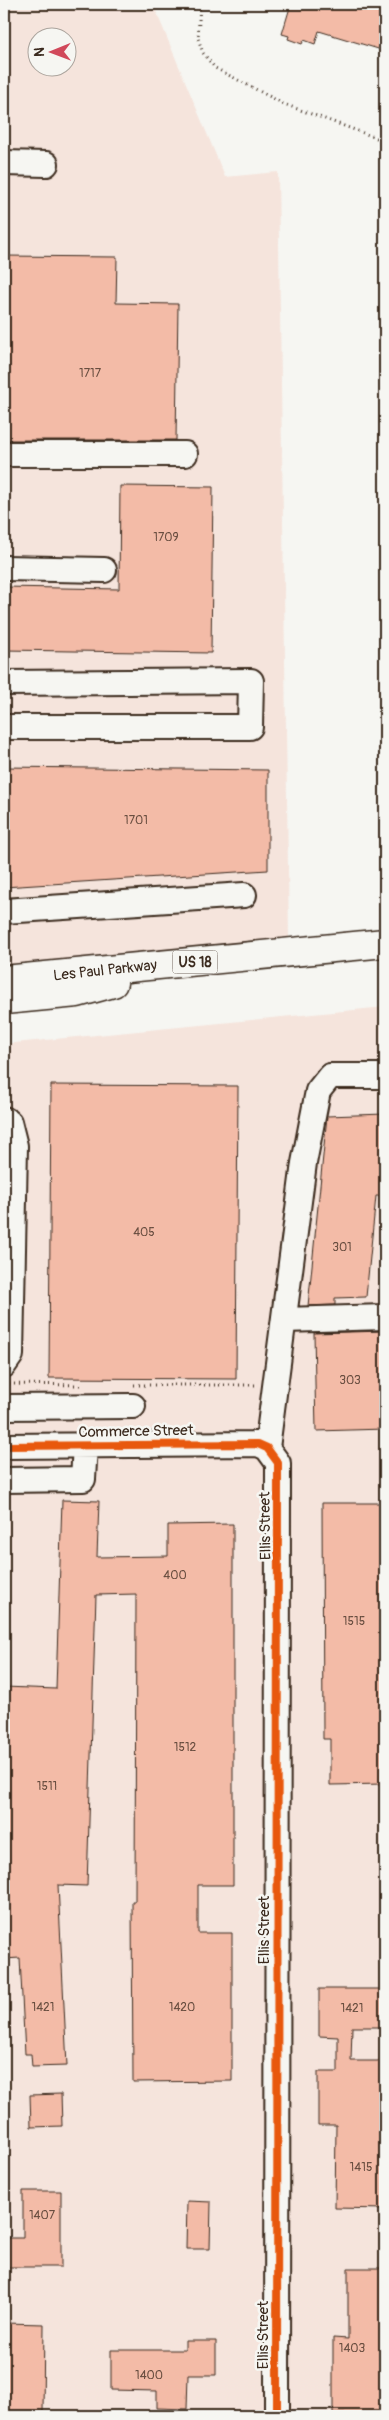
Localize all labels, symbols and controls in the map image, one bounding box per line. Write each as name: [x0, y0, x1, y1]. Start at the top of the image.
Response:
north arrow: [28, 28, 78, 78]
text: N: [31, 47, 48, 57]
house number: 1717: [79, 366, 102, 381]
house number: 1709: [153, 530, 179, 545]
house number: 1701: [124, 813, 148, 828]
road number: US 18: [172, 950, 218, 974]
street label: Les Paul Parkway: [52, 956, 159, 985]
house number: 405: [133, 1225, 155, 1240]
house number: 301: [332, 1240, 352, 1255]
house number: 303: [339, 1373, 361, 1388]
street label: Commerce Street: [78, 1421, 195, 1442]
street label: Ellis Street: [255, 1491, 276, 1560]
house number: 400: [163, 1568, 187, 1583]
house number: 1515: [343, 1614, 365, 1629]
house number: 1512: [174, 1740, 197, 1755]
house number: 1511: [37, 1779, 57, 1794]
street label: Ellis Street: [255, 1895, 274, 1964]
house number: 1421: [31, 2000, 55, 2015]
house number: 1420: [169, 2000, 195, 2015]
house number: 1421: [340, 2001, 364, 2016]
house number: 1415: [350, 2160, 372, 2175]
house number: 1407: [29, 2208, 56, 2223]
street label: Ellis Street: [254, 2300, 273, 2369]
house number: 1403: [339, 2341, 366, 2356]
house number: 1400: [135, 2368, 163, 2383]

